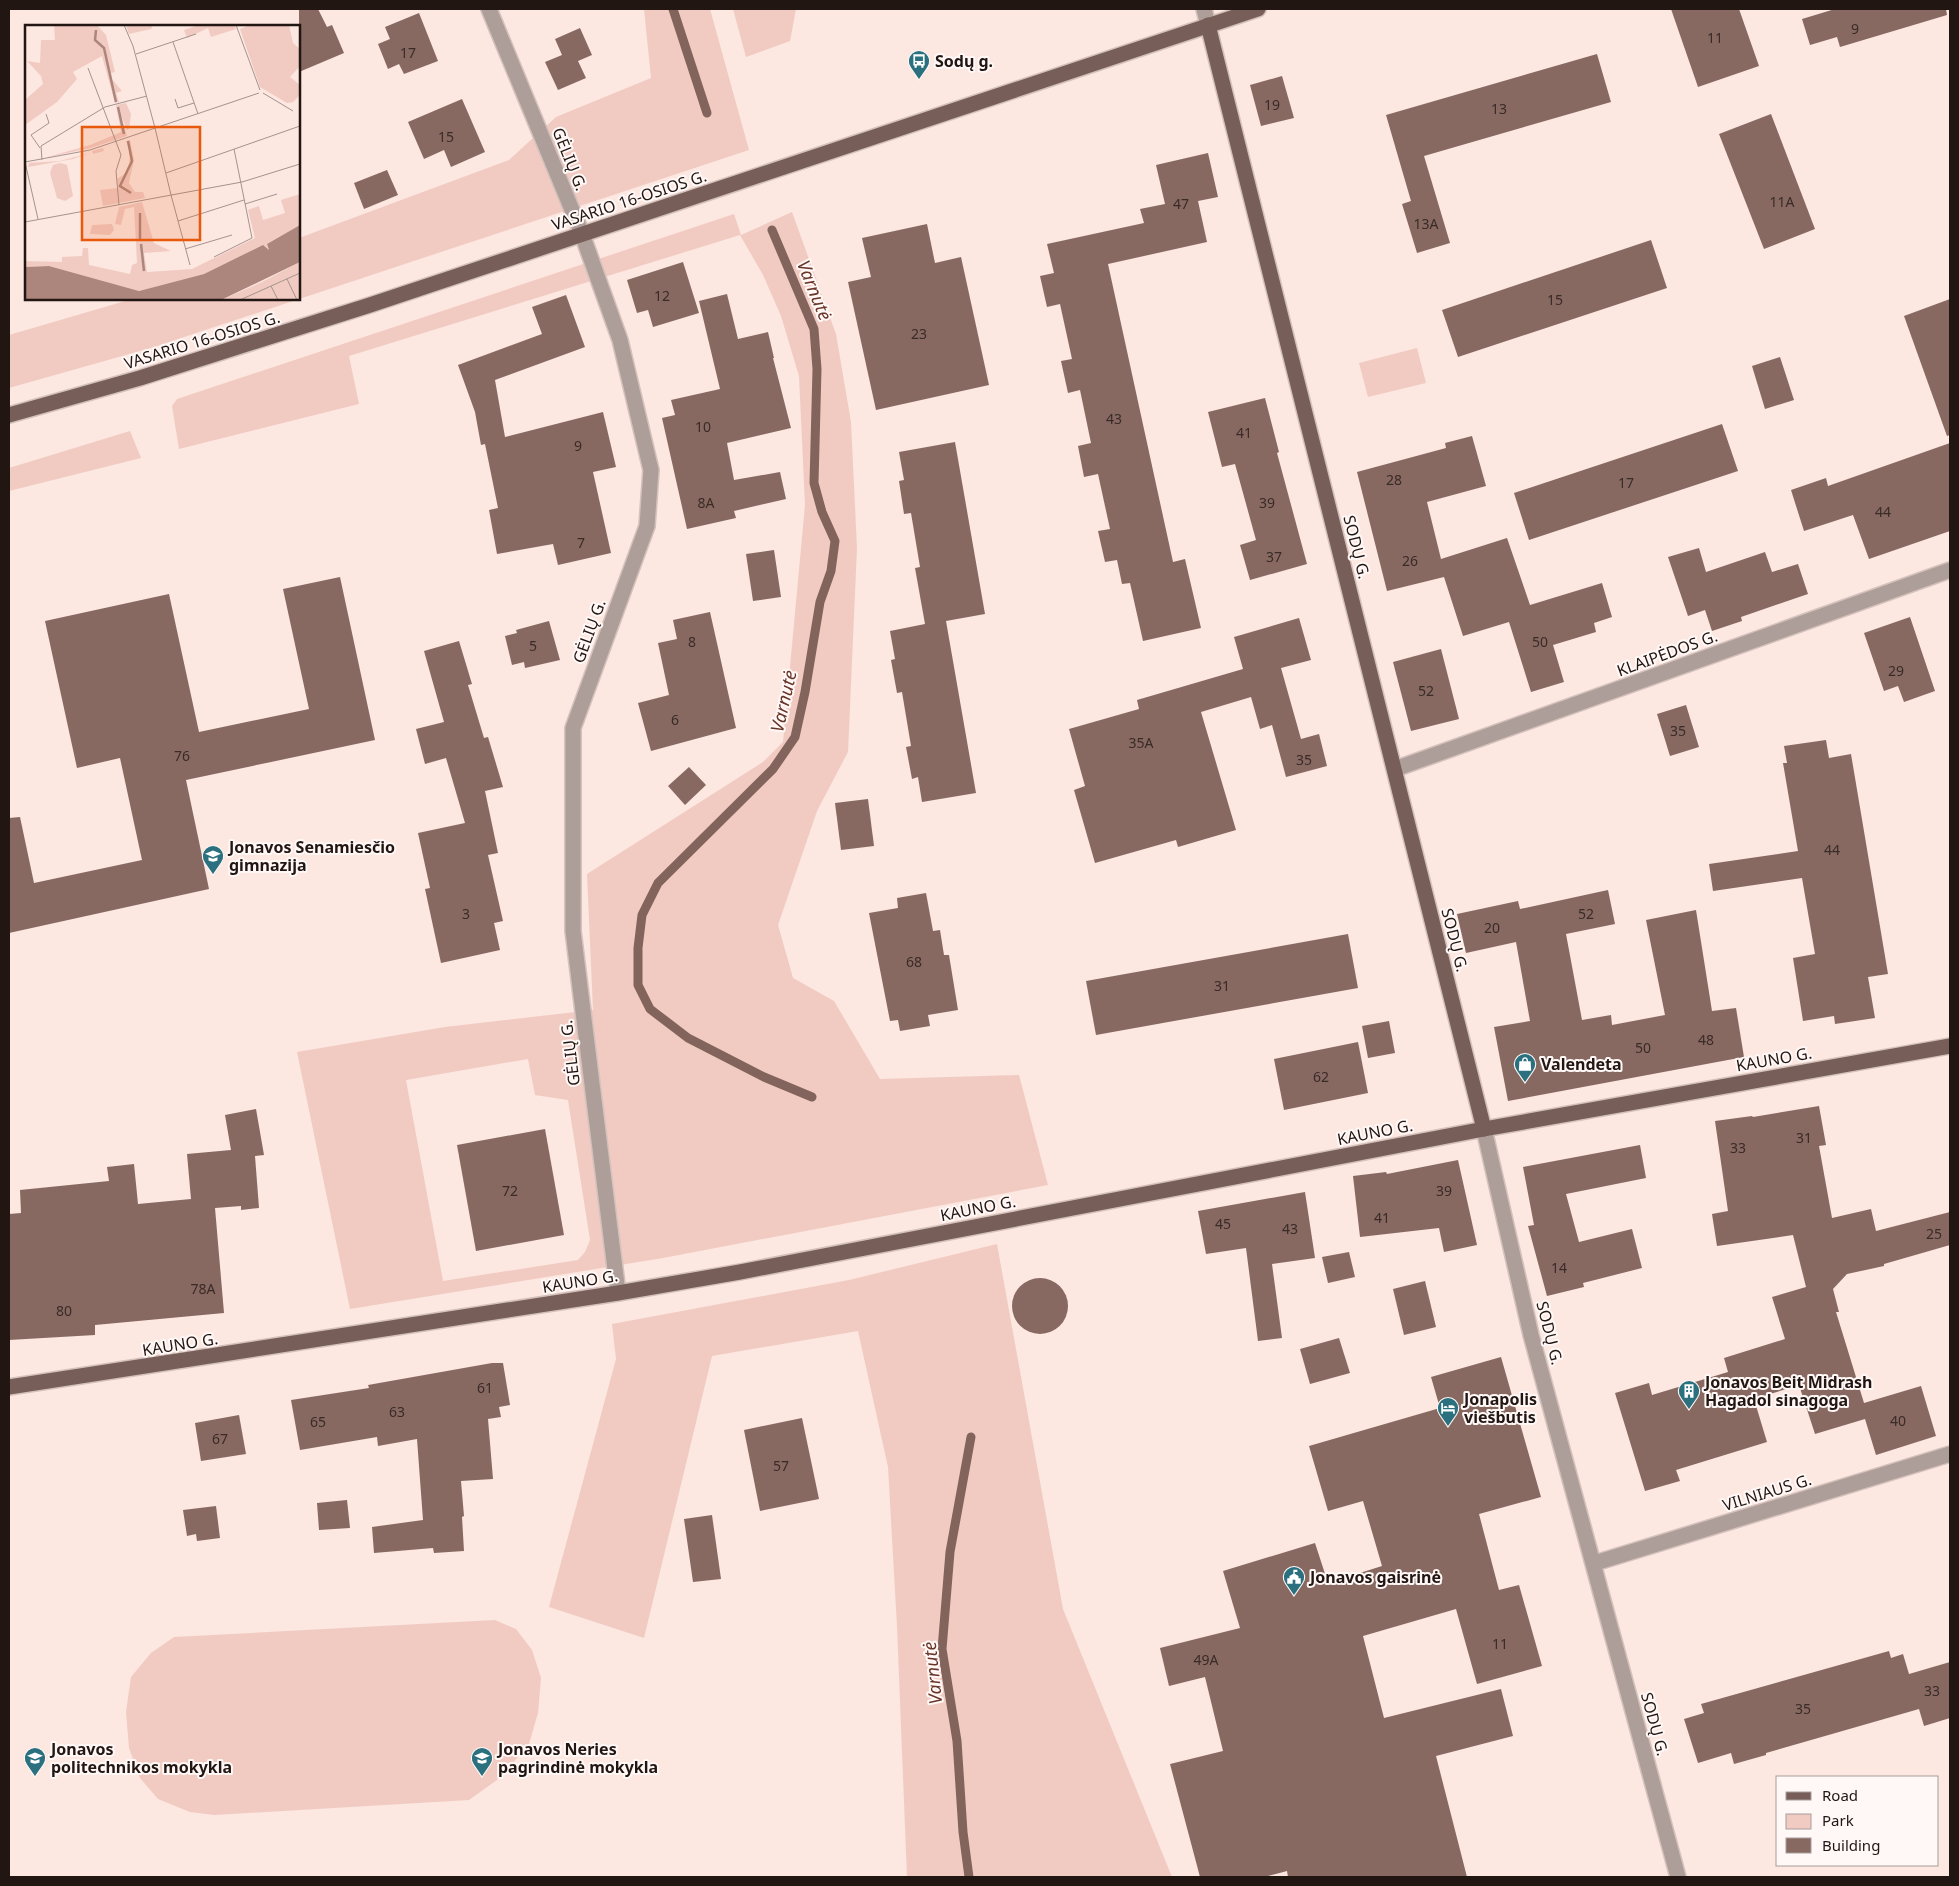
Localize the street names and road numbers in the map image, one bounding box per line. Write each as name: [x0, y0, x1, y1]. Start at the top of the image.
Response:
street label: GĖLIŲ G.: [547, 124, 593, 194]
street label: VASARIO 16-OSIOS G.: [549, 165, 709, 235]
street label: VASARIO 16-OSIOS G.: [121, 306, 283, 374]
street label: SODŲ G.: [1338, 513, 1376, 581]
street label: GĖLIŲ G.: [567, 596, 611, 666]
street label: KLAIPĖDOS G.: [1614, 625, 1720, 681]
street label: SODŲ G.: [1436, 906, 1474, 974]
street label: GĖLIŲ G.: [555, 1019, 585, 1087]
street label: KAUNO G.: [1734, 1042, 1814, 1076]
street label: KAUNO G.: [1335, 1114, 1415, 1150]
street label: KAUNO G.: [938, 1190, 1018, 1226]
street label: KAUNO G.: [540, 1264, 620, 1298]
street label: SODŲ G.: [1531, 1299, 1569, 1367]
street label: KAUNO G.: [140, 1327, 220, 1361]
street label: VILNIAUS G.: [1720, 1468, 1814, 1516]
street label: SODŲ G.: [1636, 1690, 1674, 1758]

